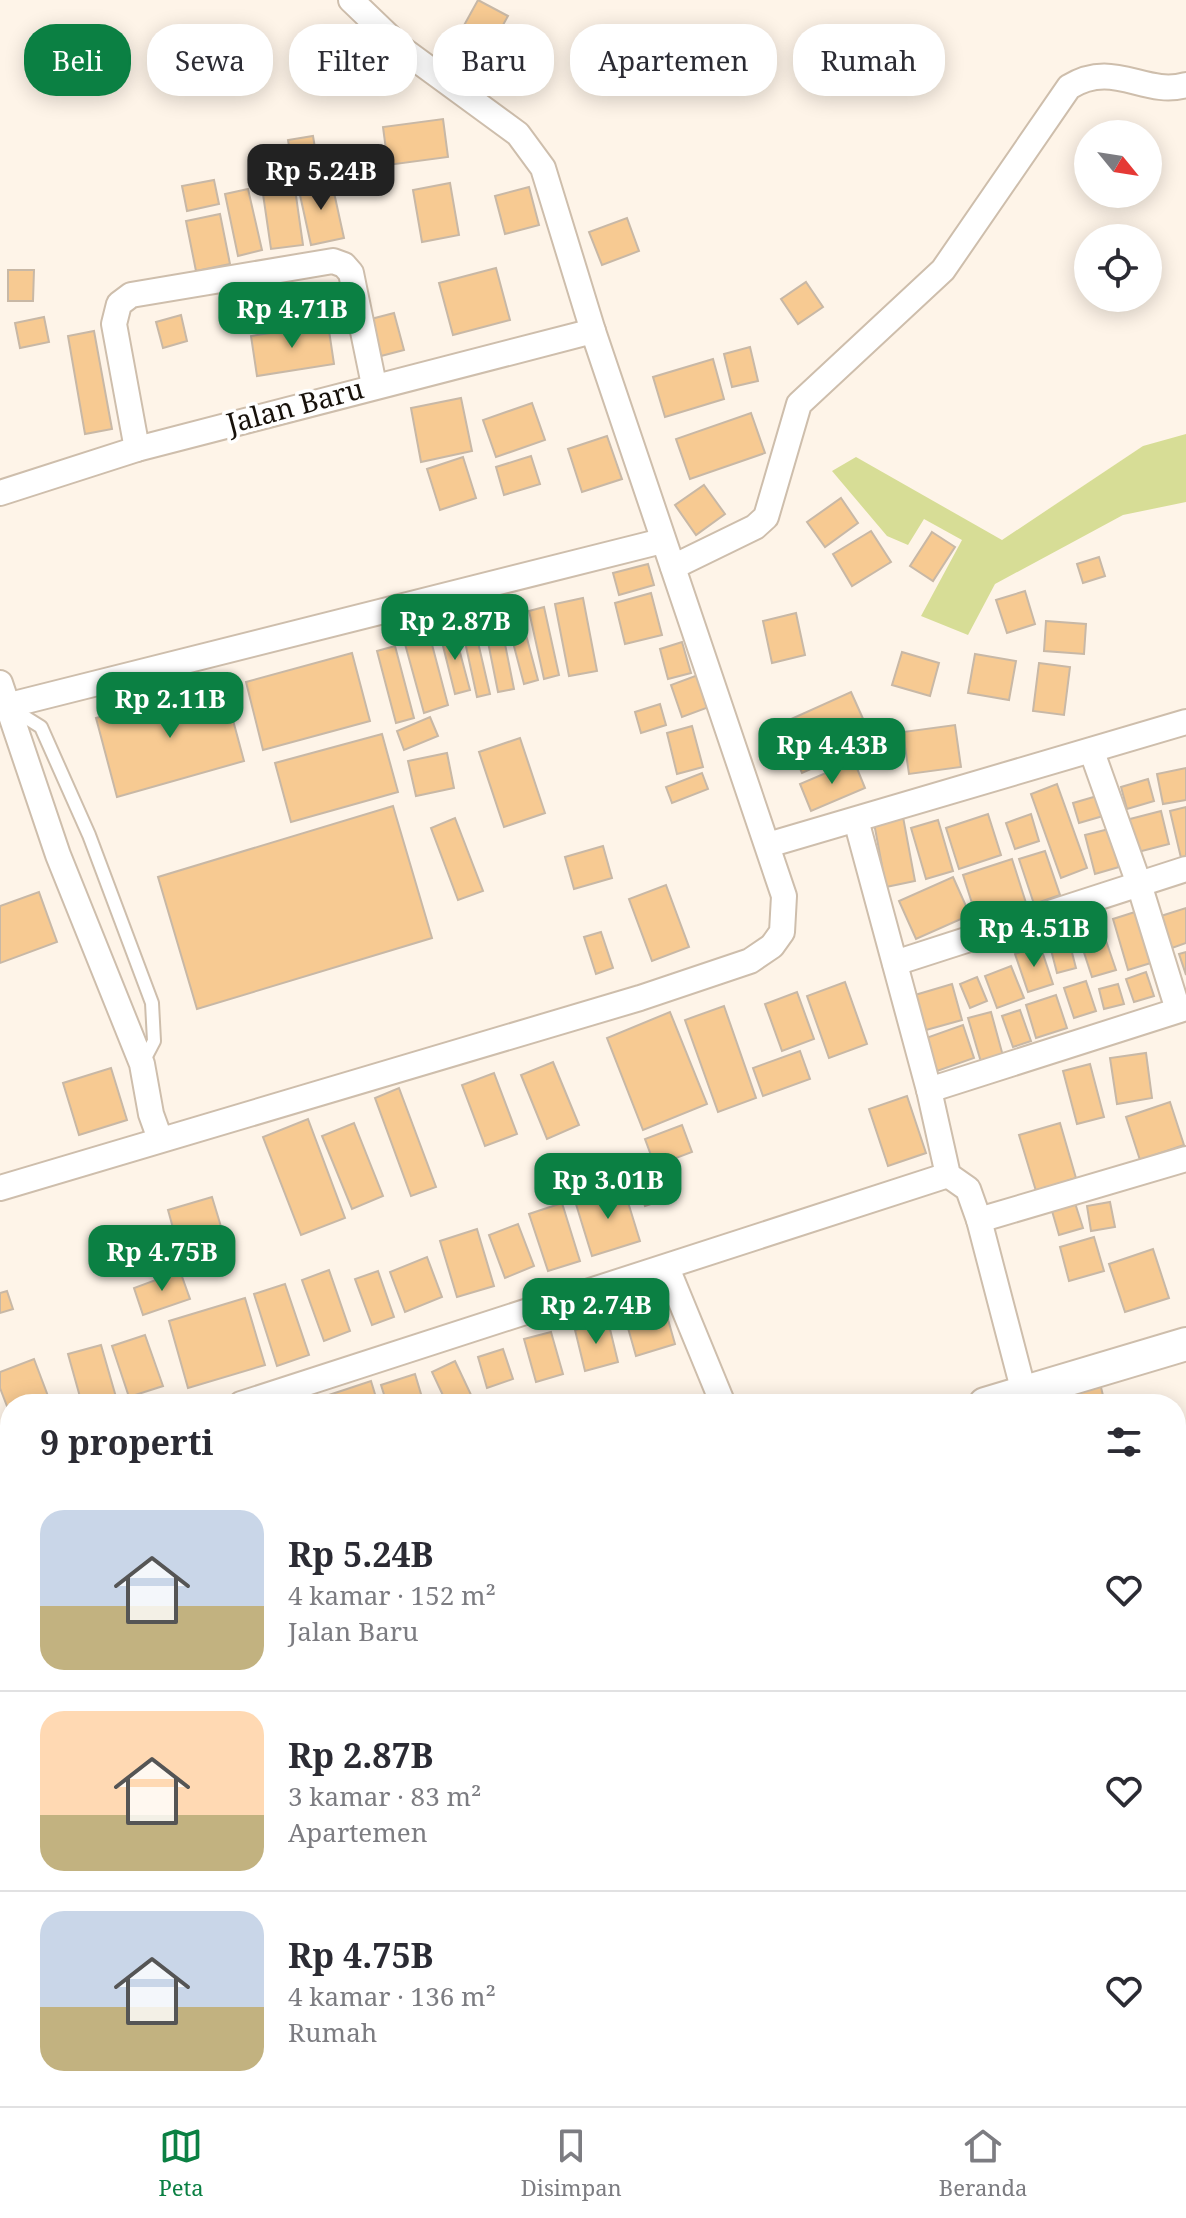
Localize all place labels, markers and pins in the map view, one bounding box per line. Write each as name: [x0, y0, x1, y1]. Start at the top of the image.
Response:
pin: Rp 5.24B: [238, 144, 404, 212]
pin: Rp 4.71B: [209, 282, 375, 350]
pin: Rp 2.87B: [372, 594, 538, 662]
pin: Rp 2.11B: [87, 672, 253, 740]
pin: Rp 4.43B: [749, 718, 915, 786]
pin: Rp 4.51B: [951, 901, 1117, 969]
pin: Rp 3.01B: [525, 1153, 691, 1221]
pin: Rp 4.75B: [79, 1225, 245, 1293]
pin: Rp 2.74B: [513, 1278, 679, 1346]

